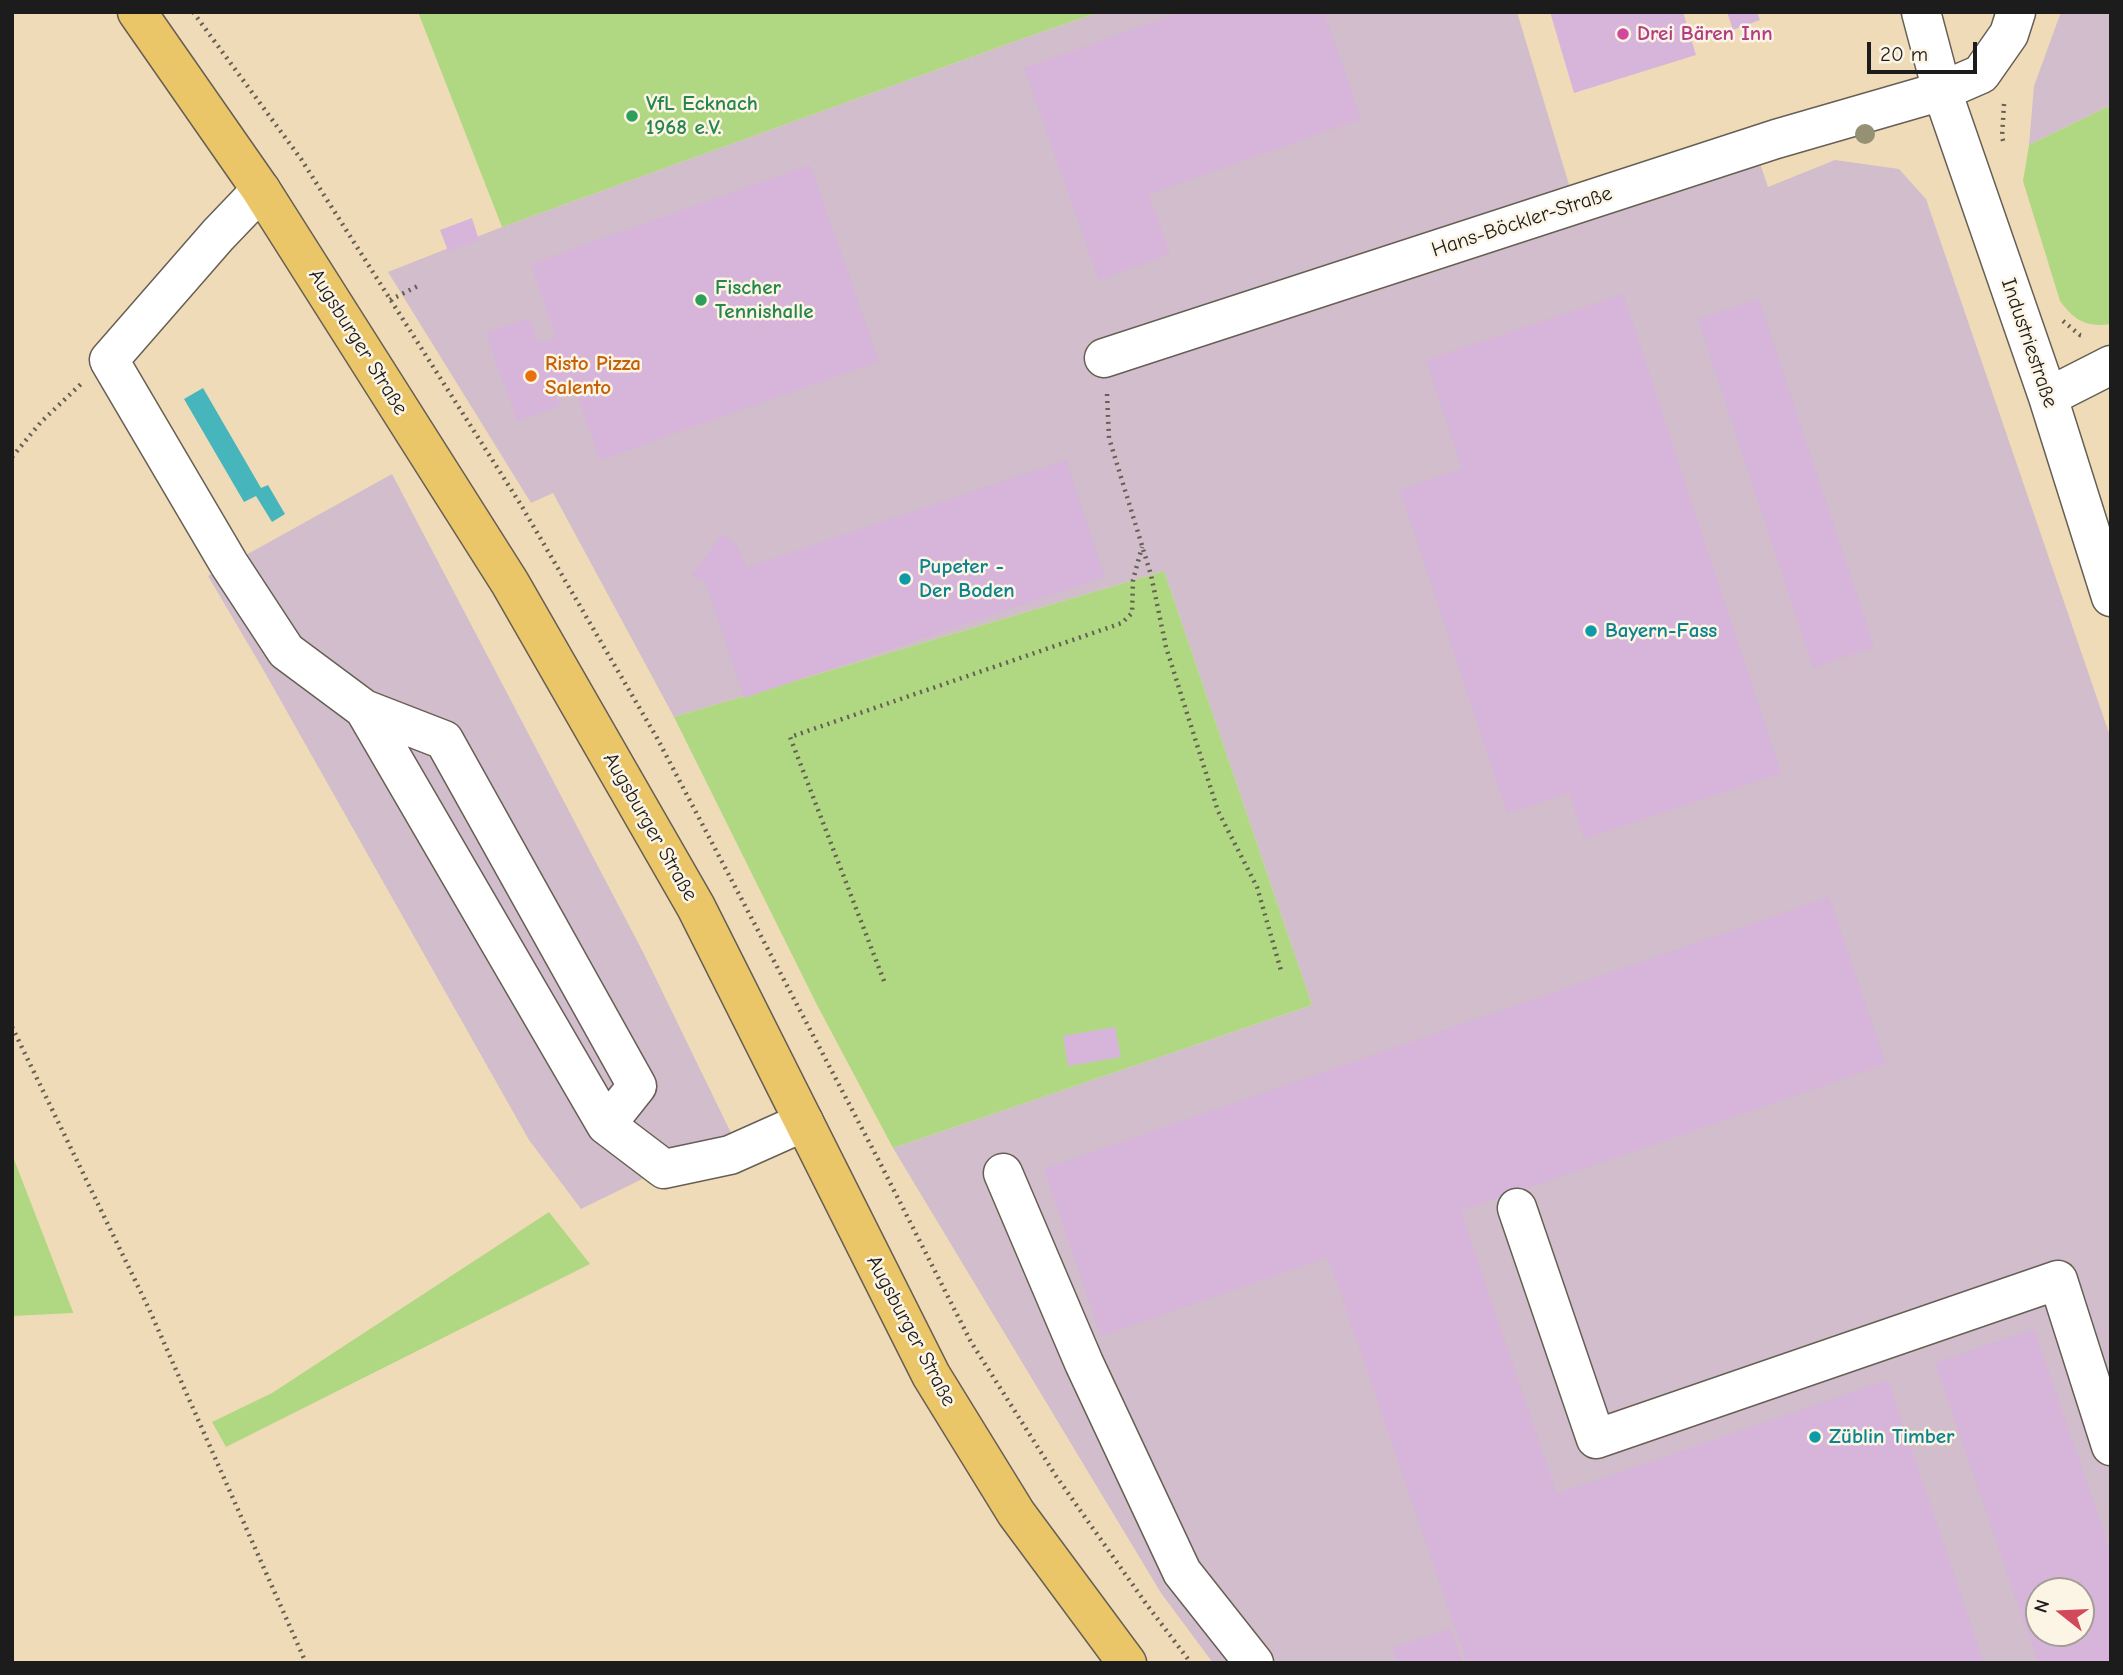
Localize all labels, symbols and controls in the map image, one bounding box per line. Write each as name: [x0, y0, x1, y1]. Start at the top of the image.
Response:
place label: Drei Bären Inn: [1637, 21, 1773, 47]
marker: Drei Bären Inn: [1615, 26, 1631, 42]
scale bar: [1871, 28, 1981, 72]
text: 20 m: [1880, 42, 1928, 66]
place label: VfL Ecknach 1968 e.V.: [646, 91, 758, 141]
marker: VfL Ecknach 1968 e.V.: [624, 108, 640, 124]
street label: Hans-Böckler-Straße: [1429, 181, 1615, 263]
street label: Augsburger Straße: [303, 264, 413, 420]
place label: Fischer Tennishalle: [715, 275, 813, 325]
street label: Industriestraße: [1995, 275, 2063, 411]
marker: Fischer Tennishalle: [693, 292, 709, 308]
place label: Risto Pizza Salento: [545, 351, 641, 401]
marker: Risto Pizza Salento: [523, 368, 539, 384]
place label: Pupeter - Der Boden: [919, 554, 1015, 604]
marker: Pupeter - Der Boden: [897, 571, 913, 587]
place label: Bayern-Fass: [1605, 618, 1717, 644]
marker: Bayern-Fass: [1583, 623, 1599, 639]
street label: Augsburger Straße: [597, 748, 703, 906]
street label: Augsburger Straße: [861, 1251, 961, 1411]
place label: Züblin Timber: [1829, 1424, 1955, 1450]
marker: Züblin Timber: [1807, 1429, 1823, 1445]
north arrow: [2025, 1577, 2095, 1647]
text: N: [2030, 1597, 2054, 1615]

